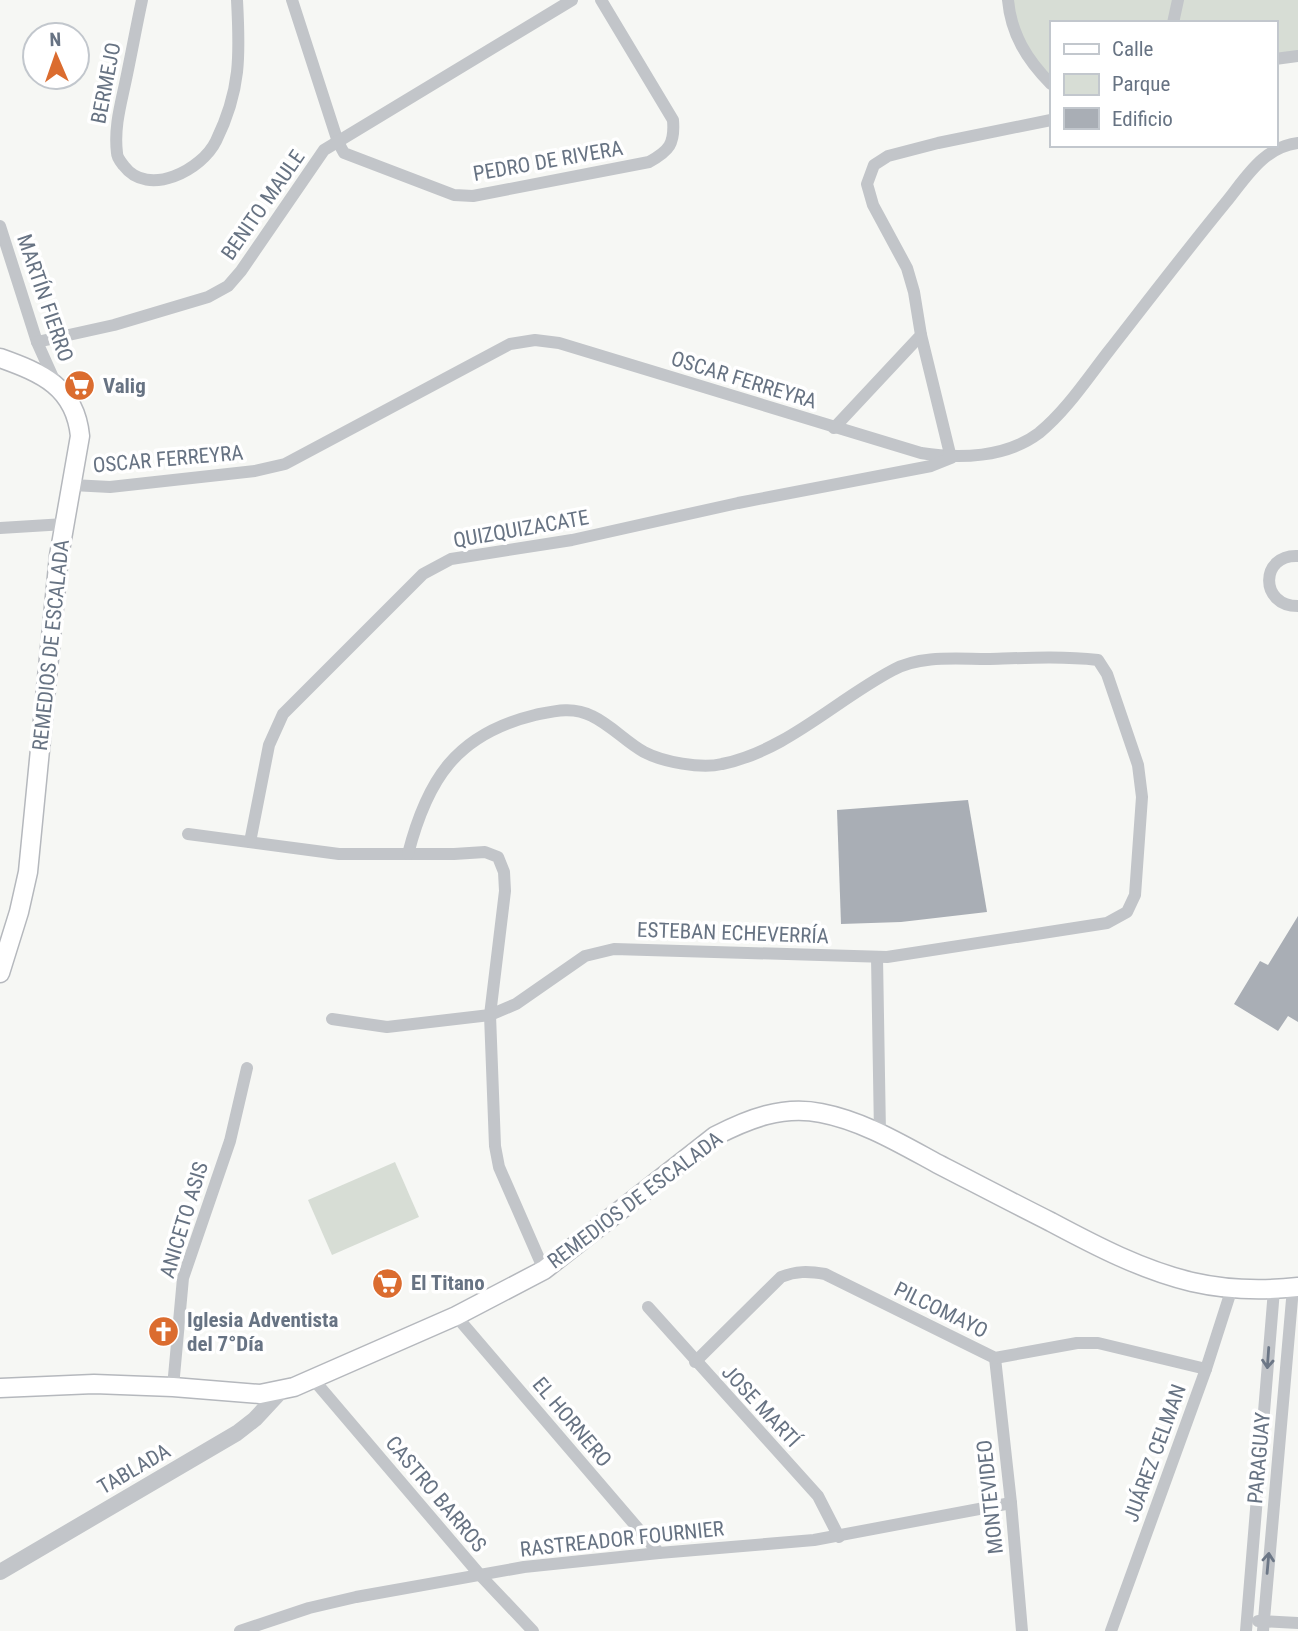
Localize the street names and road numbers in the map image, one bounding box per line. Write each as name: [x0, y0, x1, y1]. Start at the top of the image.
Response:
street label: BERMEJO: [86, 40, 126, 126]
street label: PEDRO DE RIVERA: [471, 136, 625, 186]
street label: BENITO MAULE: [216, 146, 310, 264]
street label: MARTÍN FIERRO: [12, 231, 78, 365]
street label: OSCAR FERREYRA: [668, 346, 820, 414]
street label: OSCAR FERREYRA: [92, 440, 244, 478]
street label: QUIZQUIZACATE: [451, 505, 591, 553]
street label: REMEDIOS DE ESCALADA: [28, 538, 74, 752]
street label: ESTEBAN ECHEVERRÍA: [637, 918, 829, 948]
street label: REMEDIOS DE ESCALADA: [543, 1127, 727, 1273]
street label: ANICETO ASIS: [155, 1159, 213, 1281]
street label: PILCOMAYO: [890, 1277, 992, 1343]
street label: JOSE MARTÍ: [717, 1360, 806, 1453]
street label: EL HORNERO: [528, 1372, 616, 1472]
street label: JUÁREZ CELMAN: [1119, 1381, 1191, 1525]
street label: PARAGUAY: [1243, 1411, 1275, 1505]
street label: CASTRO BARROS: [381, 1431, 491, 1557]
street label: TABLADA: [93, 1439, 175, 1499]
street label: MONTEVIDEO: [972, 1439, 1008, 1555]
street label: RASTREADOR FOURNIER: [519, 1516, 725, 1562]

